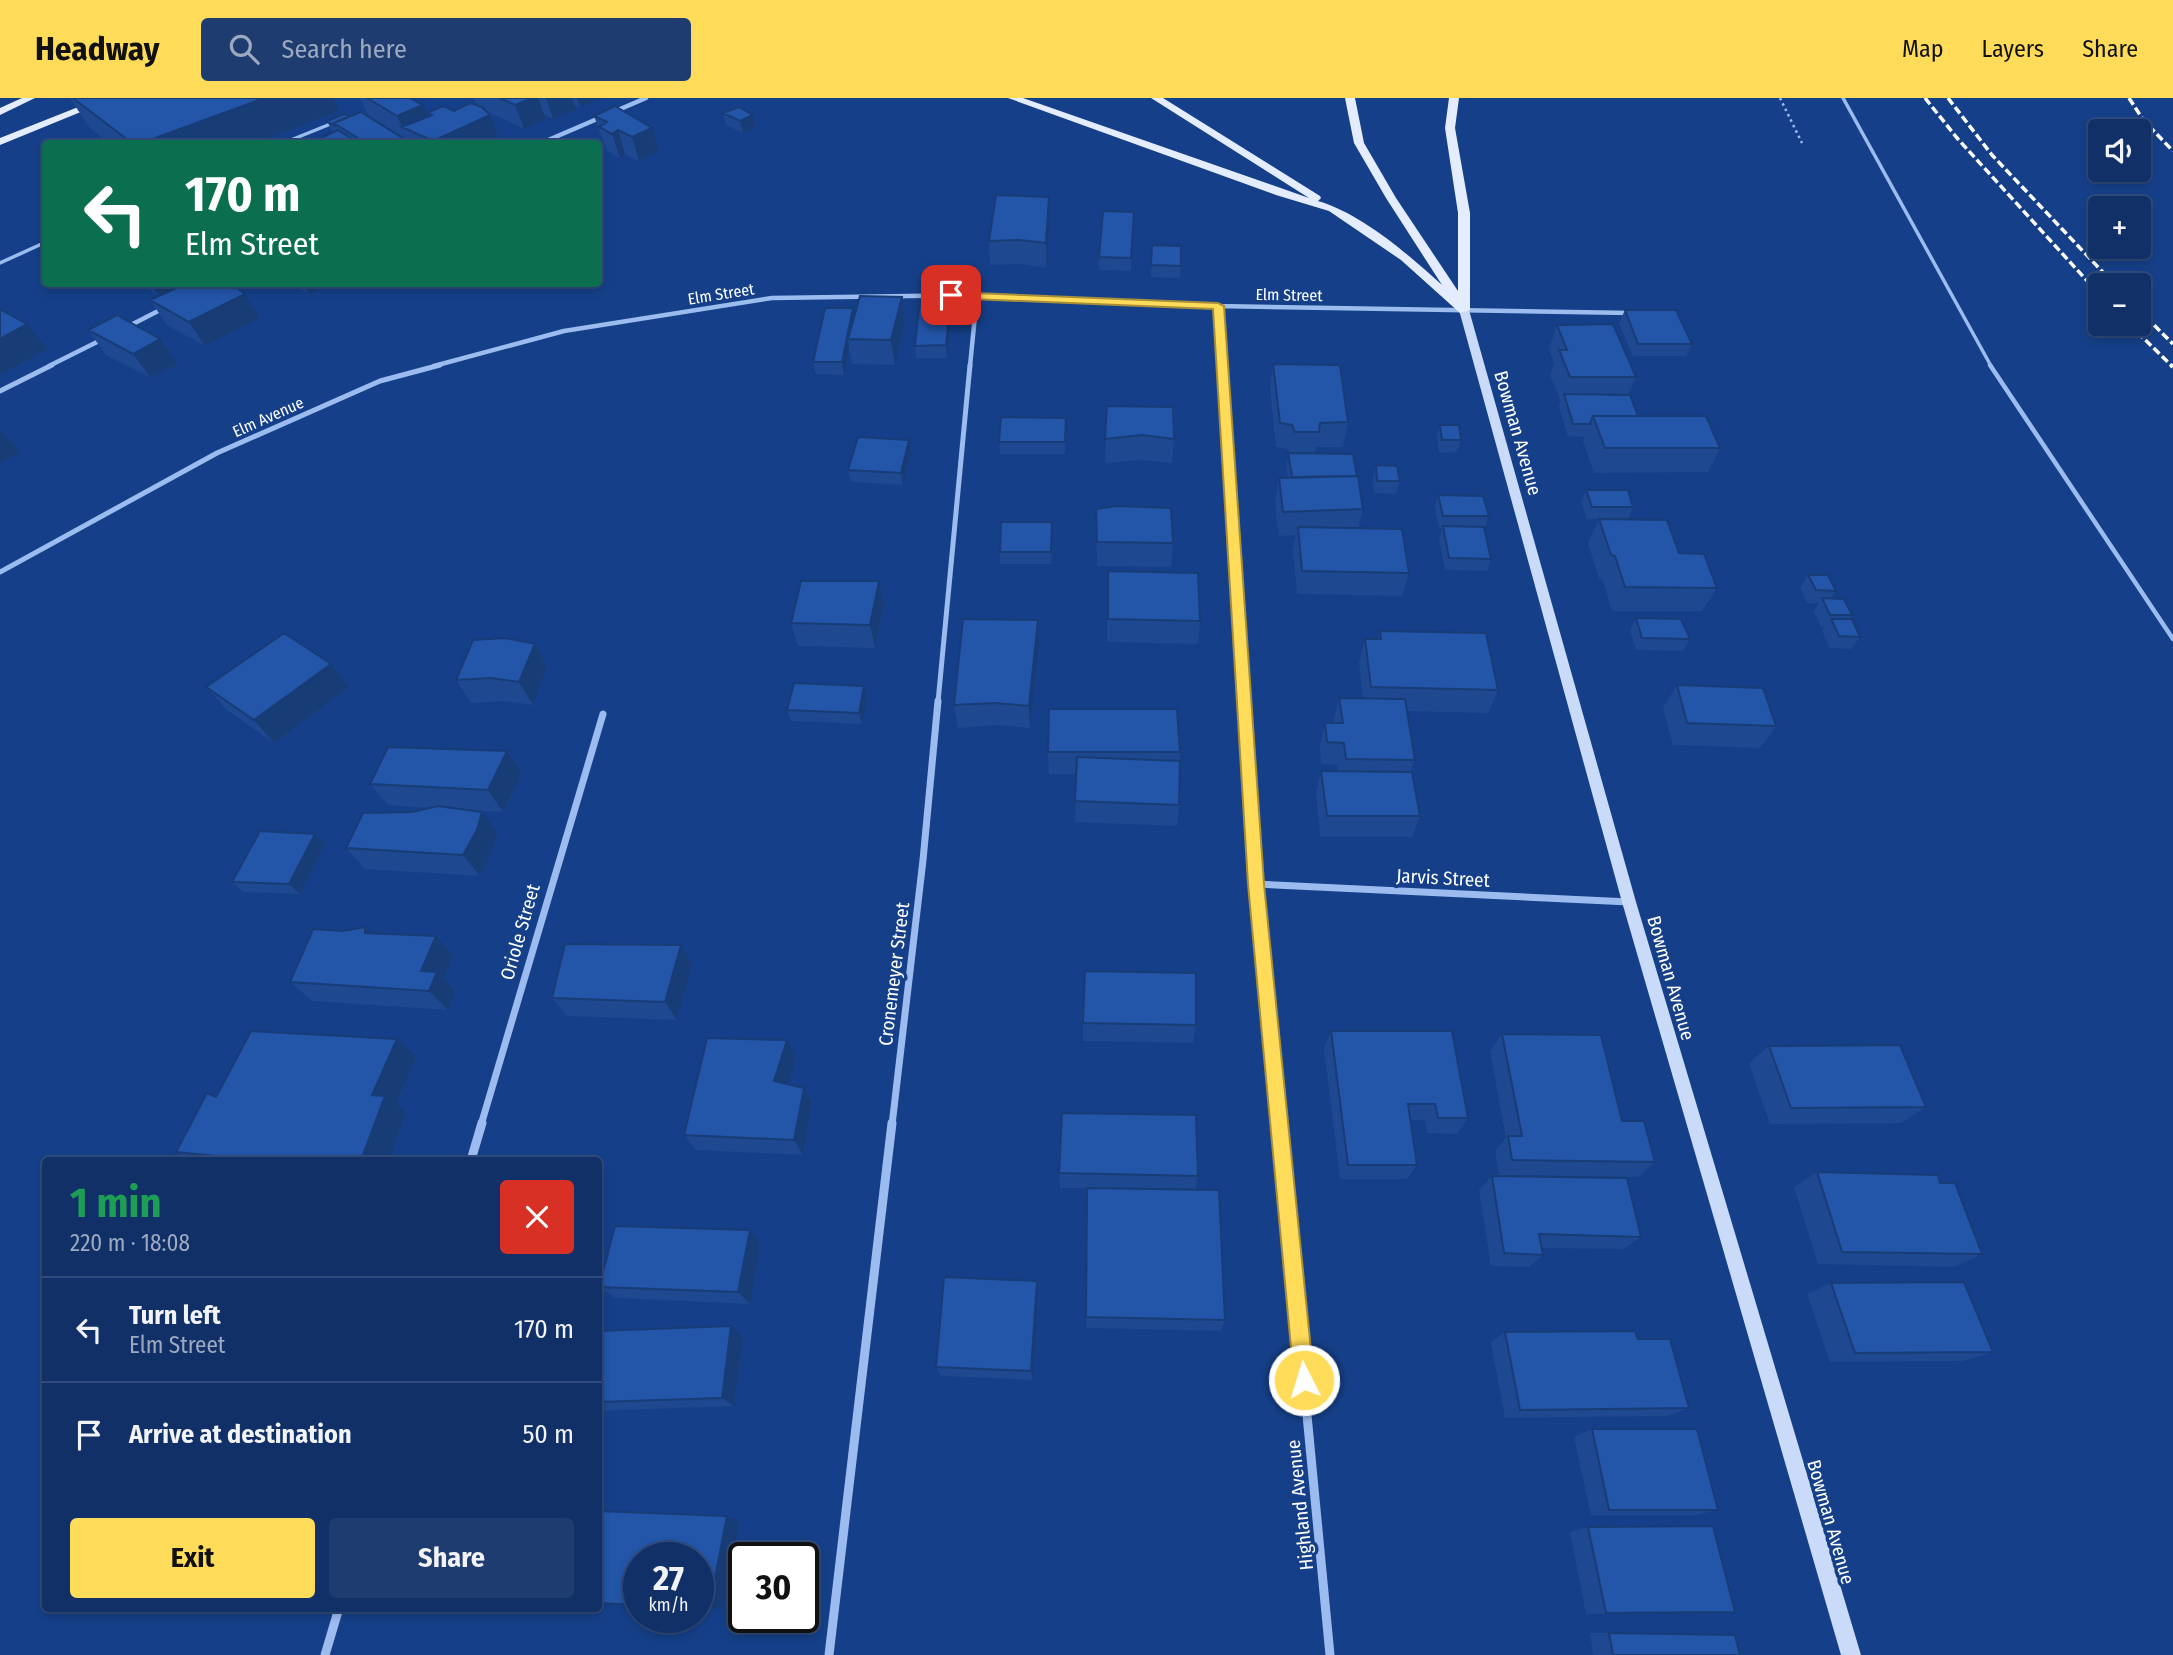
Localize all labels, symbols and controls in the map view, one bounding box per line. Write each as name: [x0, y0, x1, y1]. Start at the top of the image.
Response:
search box: [201, 18, 691, 81]
text: Headway: [35, 29, 159, 69]
icon: search: [225, 30, 263, 68]
text: Search here: [281, 34, 407, 65]
text: Map: [1902, 35, 1944, 63]
text: Layers: [1982, 35, 2044, 63]
text: Share: [2082, 35, 2138, 63]
map controls: [2088, 119, 2151, 336]
button: sound: [2088, 119, 2151, 182]
text: 170 m: [185, 165, 301, 224]
icon: left: [70, 168, 161, 259]
button: +: [2088, 196, 2151, 259]
text: Elm Street: [185, 225, 319, 263]
pin: [921, 265, 981, 325]
button: −: [2088, 273, 2151, 336]
icon: arrive: [932, 276, 970, 314]
street label: Elm Street: [686, 279, 756, 309]
street label: Elm Street: [1255, 285, 1323, 305]
street label: Bowman Avenue: [1489, 368, 1547, 498]
street label: Elm Avenue: [230, 393, 307, 441]
street label: Jarvis Street: [1396, 864, 1491, 892]
street label: Oriole Street: [495, 881, 545, 983]
street label: Cronemeyer Street: [874, 900, 914, 1047]
street label: Bowman Avenue: [1642, 913, 1700, 1043]
text: 1 min: [70, 1178, 161, 1228]
button: close: [500, 1180, 574, 1254]
text: 220 m · 18:08: [70, 1229, 190, 1257]
text: Turn left: [129, 1300, 221, 1331]
icon: left: [70, 1311, 108, 1349]
text: 170 m: [514, 1314, 574, 1345]
text: Elm Street: [129, 1331, 225, 1359]
position arrow: [1267, 1343, 1341, 1417]
icon: arrive: [70, 1416, 108, 1454]
text: Arrive at destination: [129, 1419, 352, 1450]
text: 50 m: [522, 1419, 574, 1450]
street label: Highland Avenue: [1282, 1439, 1318, 1571]
street label: Bowman Avenue: [1802, 1457, 1860, 1587]
button: Exit: [70, 1518, 315, 1598]
button: Share: [329, 1518, 574, 1598]
speed limit sign: 30: [728, 1542, 819, 1633]
text: 27: [653, 1557, 684, 1599]
text: km/h: [648, 1594, 689, 1616]

